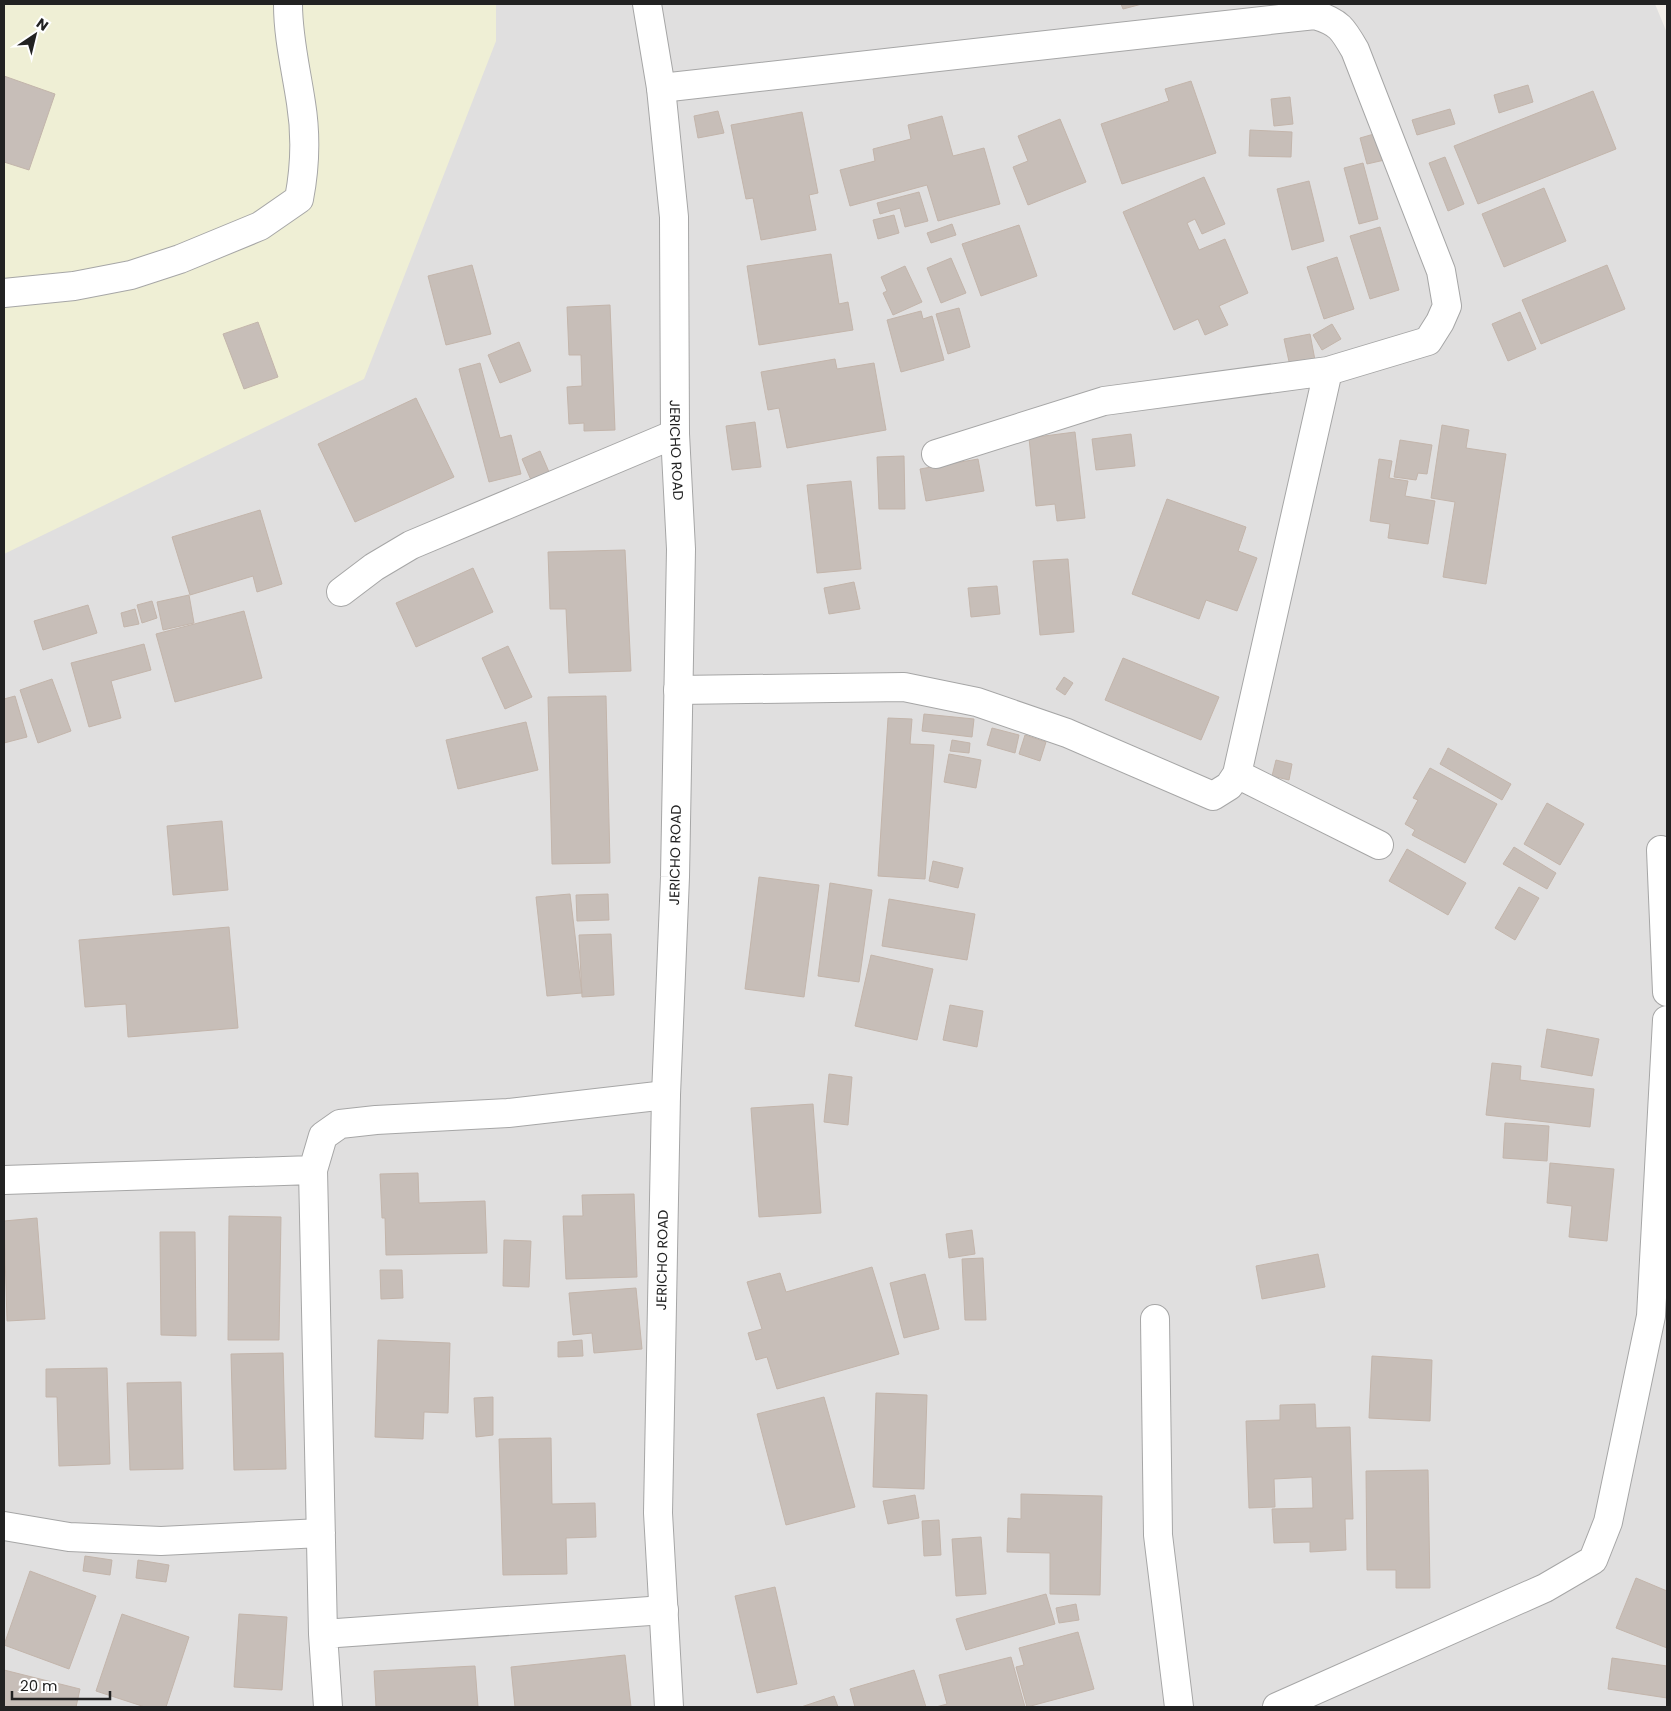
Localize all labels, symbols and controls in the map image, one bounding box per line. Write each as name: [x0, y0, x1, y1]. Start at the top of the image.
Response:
north arrow: [10, 10, 60, 60]
text: N: [32, 13, 53, 36]
street label: JERICHO ROAD: [665, 400, 688, 501]
street label: JERICHO ROAD: [664, 804, 686, 905]
street label: JERICHO ROAD: [651, 1209, 673, 1310]
scale bar: [12, 1668, 110, 1700]
text: 20 m: [20, 1675, 58, 1696]

